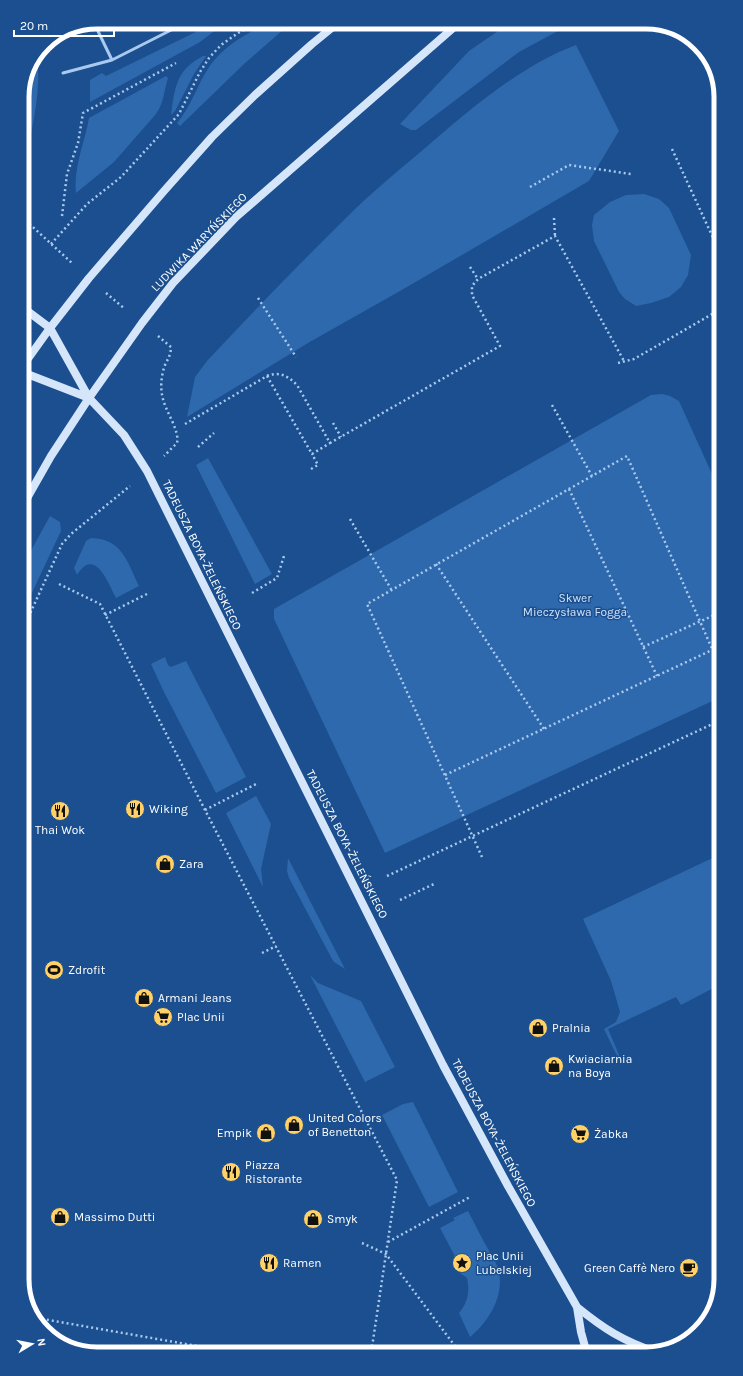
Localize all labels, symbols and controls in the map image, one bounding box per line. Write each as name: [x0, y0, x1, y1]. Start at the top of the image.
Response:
scale bar: [14, 12, 114, 38]
text: 20 m: [20, 19, 48, 33]
street label: LUDWIKA WARYŃSKIEGO: [147, 189, 250, 294]
street label: TADEUSZA BOYA-ŻELEŃSKIEGO: [159, 477, 246, 633]
park label: Skwer Mieczysława Fogga: [523, 591, 627, 619]
street label: TADEUSZA BOYA-ŻELEŃSKIEGO: [303, 767, 392, 921]
restaurant icon: Wiking: [124, 798, 146, 820]
restaurant icon: Thai Wok: [49, 800, 71, 822]
place label: Wiking: [149, 802, 188, 816]
place label: Thai Wok: [35, 823, 85, 837]
shop icon: Zara: [154, 853, 176, 875]
place label: Zara: [179, 857, 204, 871]
sports icon: Zdrofit: [43, 959, 65, 981]
place label: Zdrofit: [68, 963, 106, 977]
shop icon: Armani Jeans: [133, 987, 155, 1009]
place label: Armani Jeans: [158, 991, 232, 1005]
supermarket icon: Plac Unii: [152, 1006, 174, 1028]
place label: Plac Unii: [177, 1010, 225, 1024]
shop icon: Pralnia: [527, 1017, 549, 1039]
place label: Pralnia: [552, 1021, 590, 1035]
place label: Kwiaciarnia na Boya: [568, 1052, 632, 1080]
shop icon: Kwiaciarnia na Boya: [543, 1055, 565, 1077]
street label: TADEUSZA BOYA-ŻELEŃSKIEGO: [449, 1056, 540, 1210]
place label: United Colors of Benetton: [308, 1111, 382, 1139]
shop icon: United Colors of Benetton: [283, 1114, 305, 1136]
shop icon: Empik: [255, 1122, 277, 1144]
supermarket icon: Żabka: [569, 1123, 591, 1145]
place label: Empik: [217, 1126, 252, 1140]
place label: Żabka: [594, 1127, 628, 1141]
place label: Piazza Ristorante: [245, 1158, 302, 1186]
restaurant icon: Piazza Ristorante: [220, 1161, 242, 1183]
shop icon: Massimo Dutti: [49, 1206, 71, 1228]
shop icon: Smyk: [302, 1208, 324, 1230]
place label: Massimo Dutti: [74, 1210, 155, 1224]
place label: Smyk: [327, 1212, 358, 1226]
place label: Plac Unii Lubelskiej: [476, 1249, 532, 1277]
restaurant icon: Ramen: [258, 1252, 280, 1274]
place icon: Plac Unii Lubelskiej: [451, 1252, 473, 1274]
place label: Ramen: [283, 1256, 322, 1270]
cafe icon: Green Caffè Nero: [678, 1257, 700, 1279]
place label: Green Caffè Nero: [584, 1261, 675, 1275]
north arrow: [12, 1324, 52, 1364]
text: N: [34, 1337, 48, 1347]

